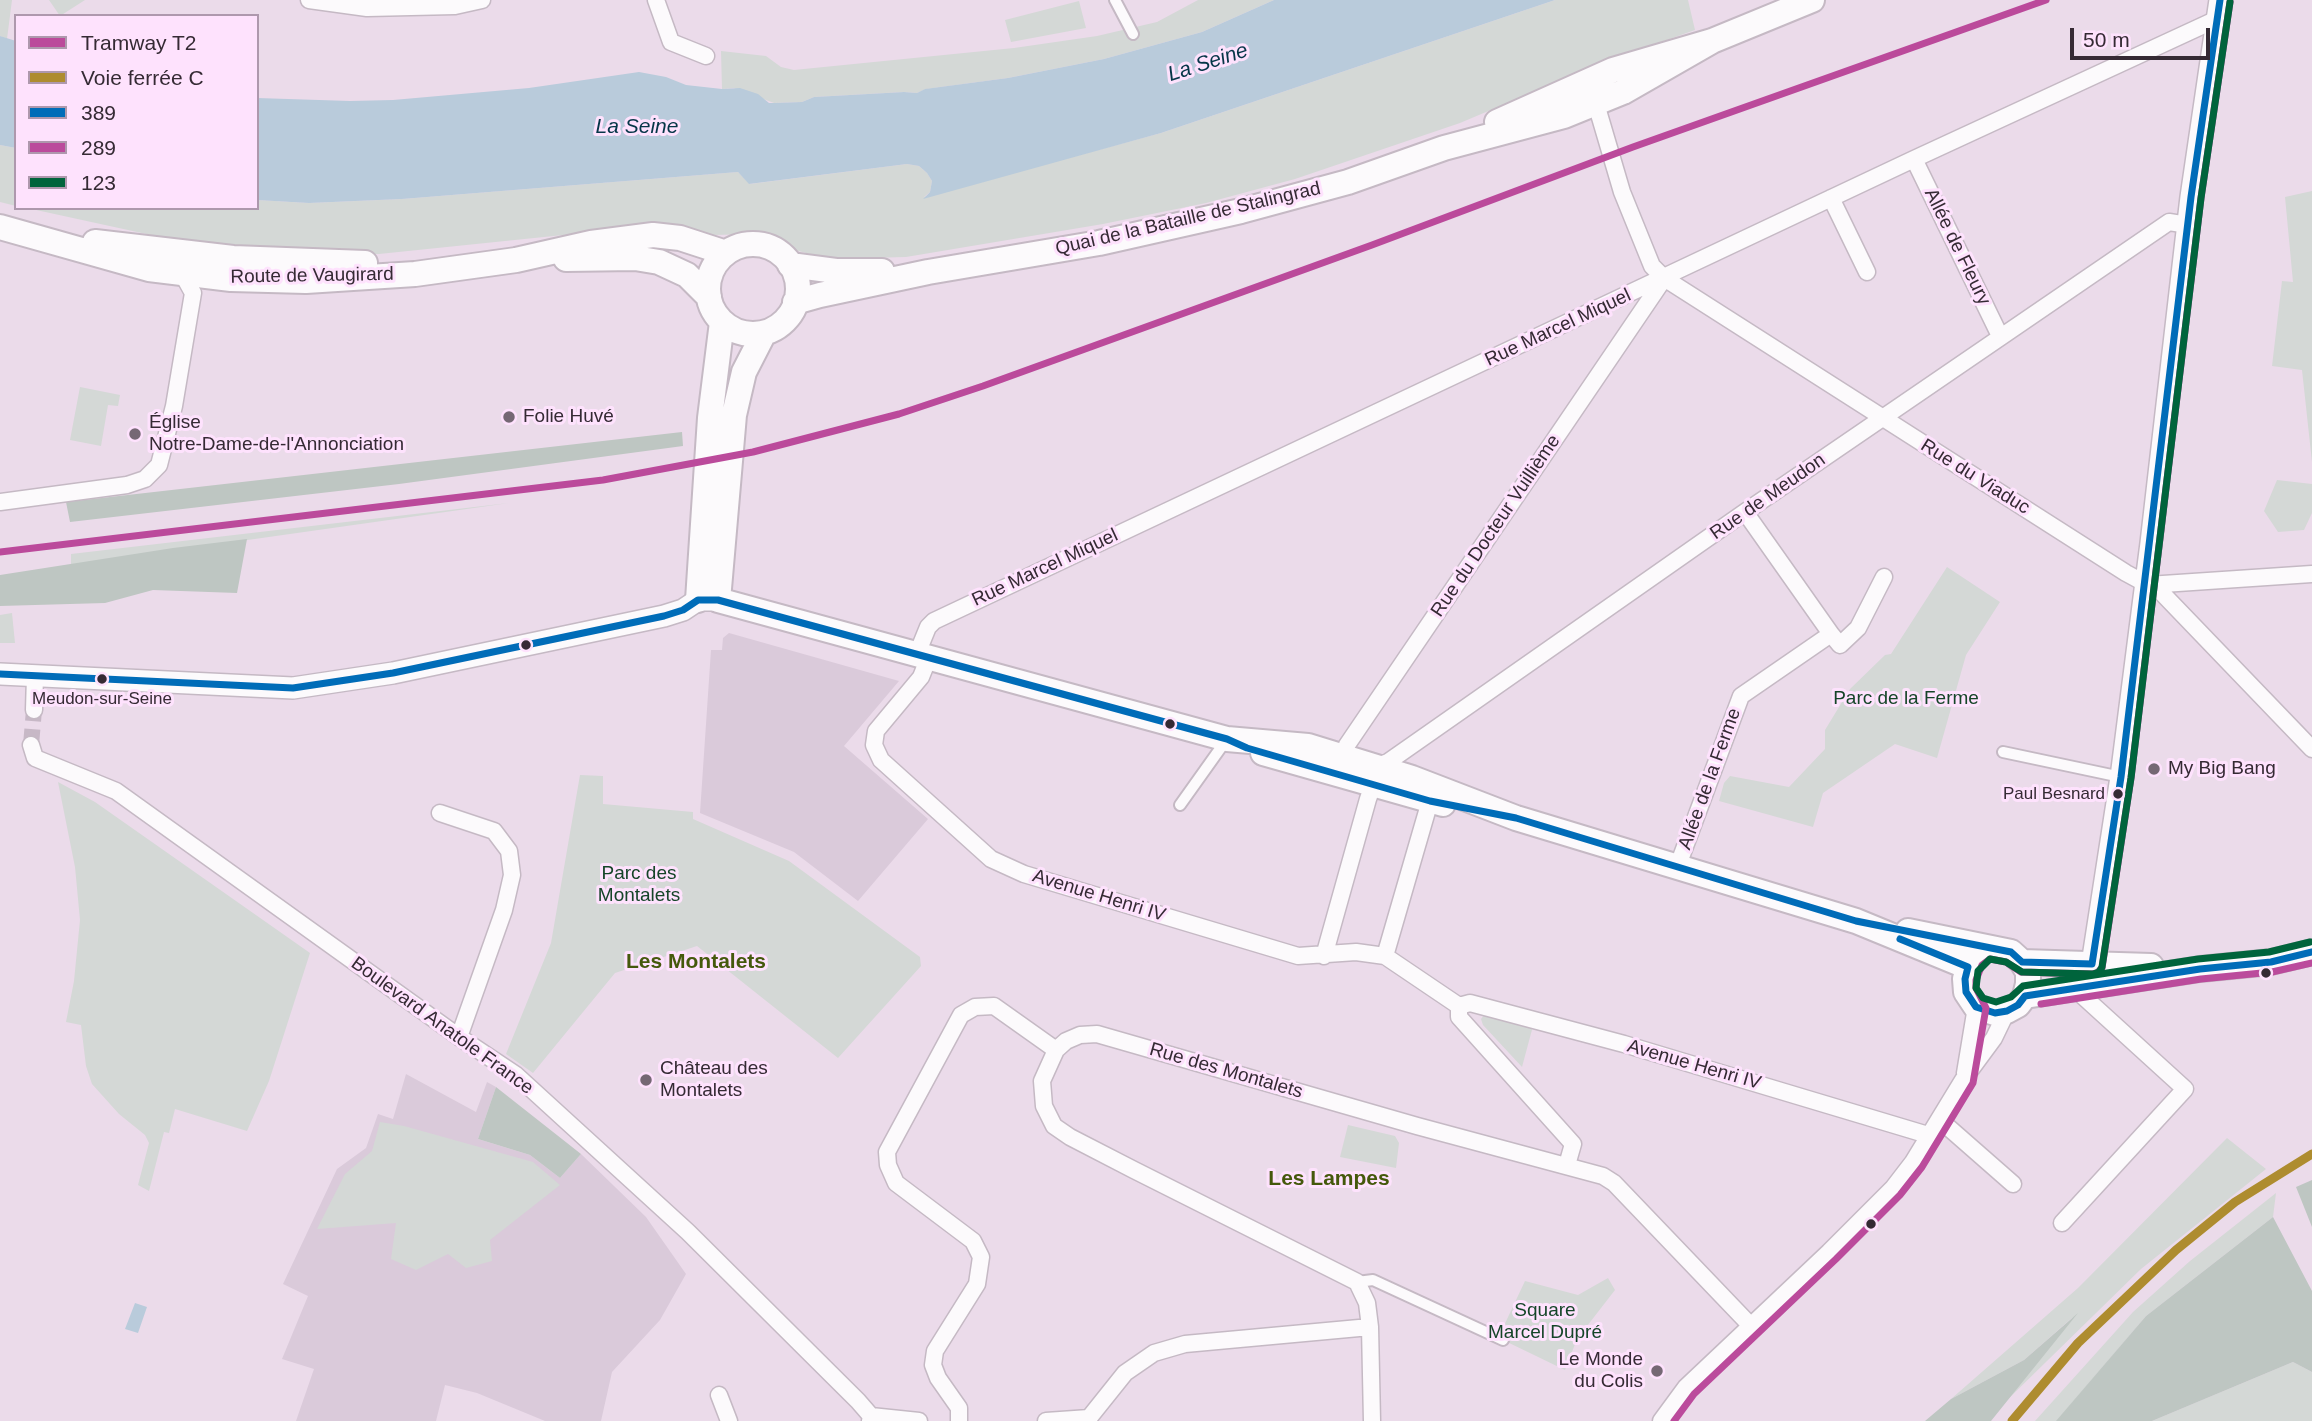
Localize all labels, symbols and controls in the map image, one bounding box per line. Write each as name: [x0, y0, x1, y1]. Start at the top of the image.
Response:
legend: [14, 14, 259, 210]
scale bar: [2074, 14, 2214, 58]
text: 50 m: [2083, 28, 2130, 51]
text: Tramway T2: [81, 31, 197, 54]
water label: La Seine: [1165, 38, 1251, 88]
text: Voie ferrée C: [81, 66, 204, 89]
text: 389: [81, 101, 116, 124]
water label: La Seine: [596, 114, 678, 140]
text: 289: [81, 136, 116, 159]
text: 123: [81, 171, 116, 194]
street label: Quai de la Bataille de Stalingrad: [1053, 177, 1323, 261]
street label: Allée de Fleury: [1919, 185, 1995, 309]
street label: Route de Vaugirard: [230, 263, 394, 289]
street label: Rue Marcel Miquel: [1481, 284, 1635, 372]
place label: Folie Huvé: [523, 406, 614, 428]
marker: Folie Huvé: [501, 409, 517, 425]
place label: Église Notre-Dame-de-l'Annonciation: [149, 412, 404, 456]
marker: Église Notre-Dame-de-l'Annonciation: [127, 426, 143, 442]
street label: Rue du Docteur Vuillième: [1427, 431, 1565, 621]
street label: Rue du Viaduc: [1916, 434, 2034, 520]
street label: Rue de Meudon: [1706, 449, 1830, 545]
street label: Rue Marcel Miquel: [968, 524, 1122, 612]
unlabelled marker: [519, 638, 533, 652]
marker: Meudon-sur-Seine: [95, 672, 109, 686]
park label: Parc de la Ferme: [1833, 688, 1979, 710]
place label: Meudon-sur-Seine: [32, 689, 172, 709]
street label: Allée de la Ferme: [1674, 705, 1746, 853]
unlabelled marker: [1163, 717, 1177, 731]
place label: My Big Bang: [2168, 758, 2276, 780]
marker: My Big Bang: [2146, 761, 2162, 777]
place label: Paul Besnard: [2003, 784, 2105, 804]
marker: Paul Besnard: [2111, 787, 2125, 801]
park label: Parc des Montalets: [598, 863, 680, 907]
street label: Avenue Henri IV: [1030, 865, 1168, 927]
district label: Les Montalets: [626, 949, 766, 975]
street label: Boulevard Anatole France: [346, 952, 538, 1100]
unlabelled marker: [2259, 966, 2273, 980]
street label: Avenue Henri IV: [1625, 1035, 1763, 1095]
street label: Rue des Montalets: [1147, 1038, 1305, 1104]
place label: Château des Montalets: [660, 1058, 768, 1102]
marker: Château des Montalets: [638, 1072, 654, 1088]
district label: Les Lampes: [1268, 1166, 1390, 1192]
unlabelled marker: [1864, 1217, 1878, 1231]
park label: Square Marcel Dupré: [1488, 1300, 1602, 1344]
place label: Le Monde du Colis: [1558, 1349, 1643, 1393]
marker: Le Monde du Colis: [1649, 1363, 1665, 1379]

